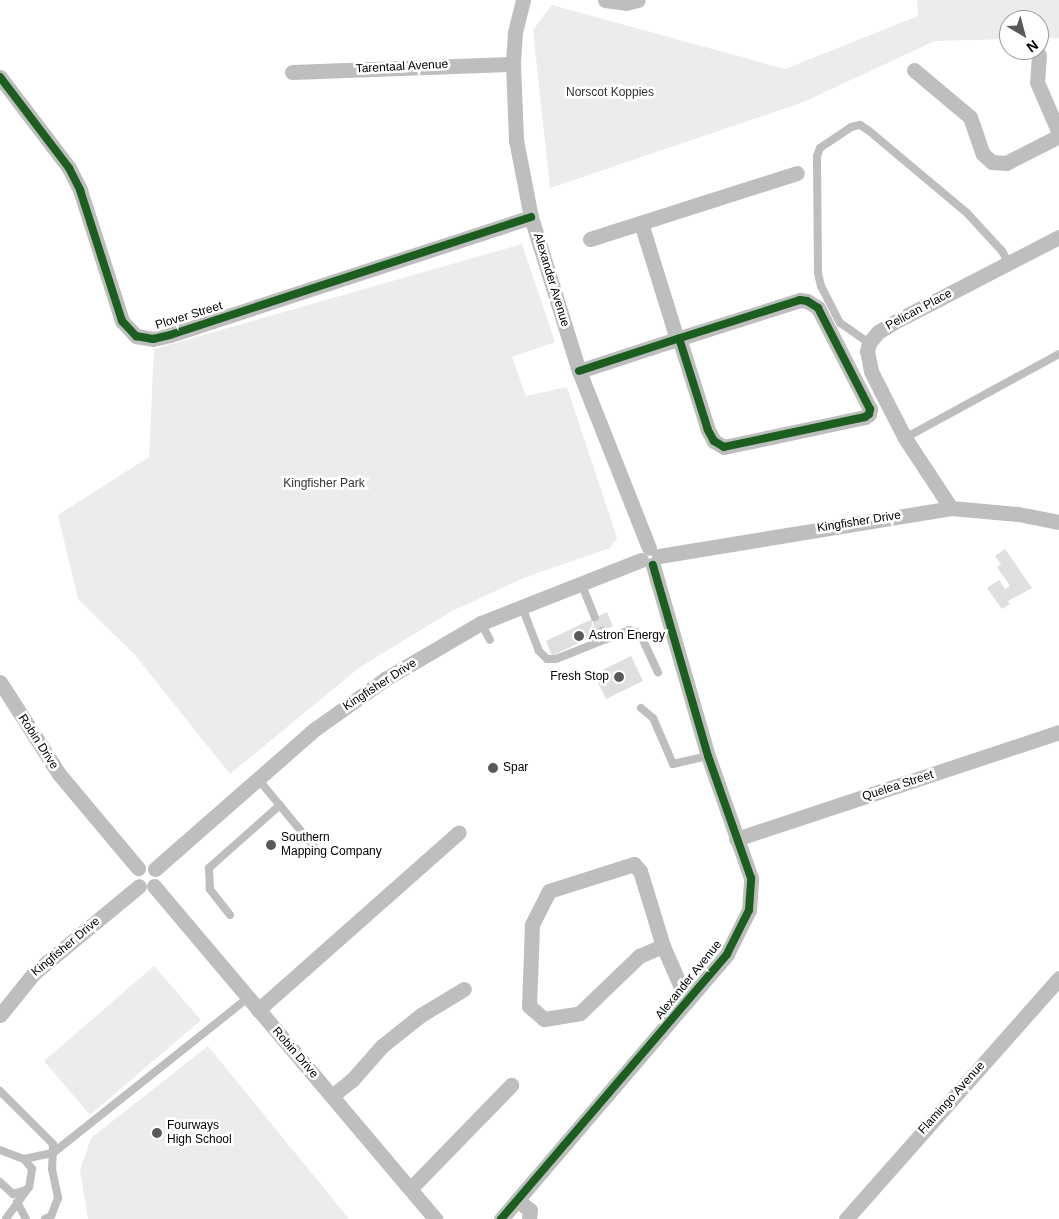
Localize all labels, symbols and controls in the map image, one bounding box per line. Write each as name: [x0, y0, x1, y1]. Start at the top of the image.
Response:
north arrow: [999, 10, 1049, 60]
text: N: [1024, 37, 1041, 56]
street label: Tarentaal Avenue: [355, 57, 449, 77]
park label: Norscot Koppies: [566, 86, 654, 100]
street label: Alexander Avenue: [530, 231, 572, 329]
street label: Pelican Place: [884, 287, 954, 333]
street label: Plover Street: [154, 299, 224, 333]
park label: Kingfisher Park: [283, 477, 365, 491]
street label: Kingfisher Drive: [816, 508, 902, 536]
place label: Astron Energy: [589, 629, 665, 643]
marker: Astron Energy: [573, 630, 585, 642]
street label: Kingfisher Drive: [341, 656, 419, 714]
place label: Fresh Stop: [550, 670, 609, 684]
marker: Fresh Stop: [613, 671, 625, 683]
street label: Robin Drive: [15, 712, 61, 772]
place label: Spar: [503, 761, 528, 775]
marker: Spar: [487, 762, 499, 774]
street label: Quelea Street: [861, 768, 935, 804]
place label: Southern Mapping Company: [281, 831, 382, 859]
marker: Southern Mapping Company: [265, 839, 277, 851]
street label: Kingfisher Drive: [29, 914, 103, 980]
street label: Alexander Avenue: [653, 937, 725, 1023]
street label: Robin Drive: [269, 1025, 321, 1081]
street label: Flamingo Avenue: [915, 1059, 989, 1137]
place label: Fourways High School: [167, 1119, 232, 1147]
marker: Fourways High School: [151, 1127, 163, 1139]

